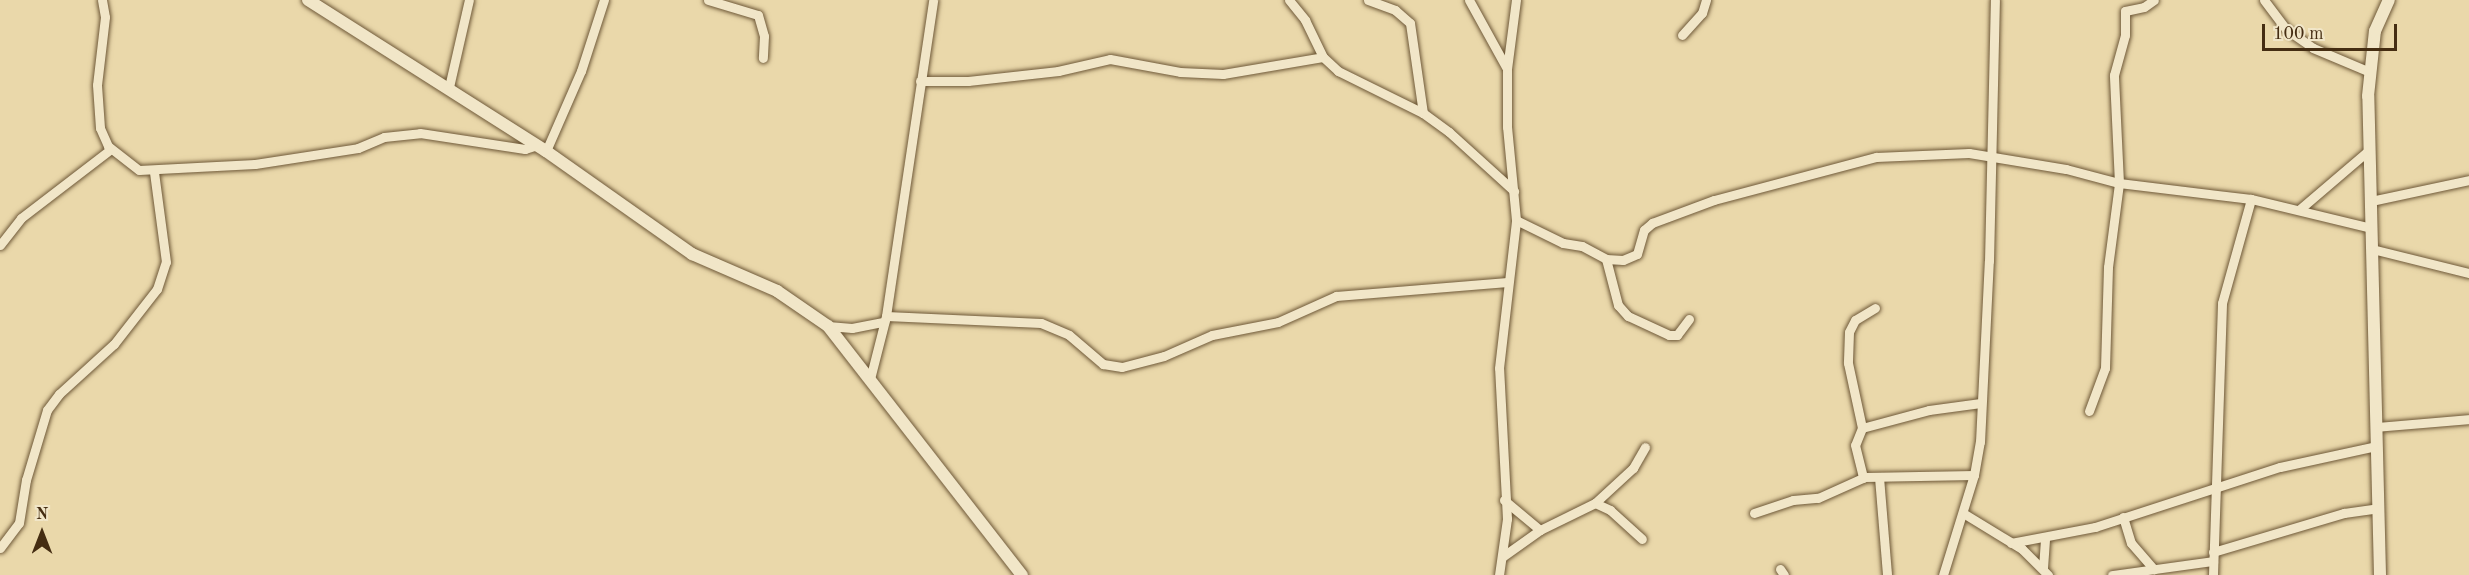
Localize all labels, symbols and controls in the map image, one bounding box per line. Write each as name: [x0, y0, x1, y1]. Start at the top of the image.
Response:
scale bar: [2265, 12, 2400, 50]
text: 100 m: [2273, 25, 2324, 43]
north arrow: [12, 503, 72, 563]
text: N: [36, 507, 48, 523]

